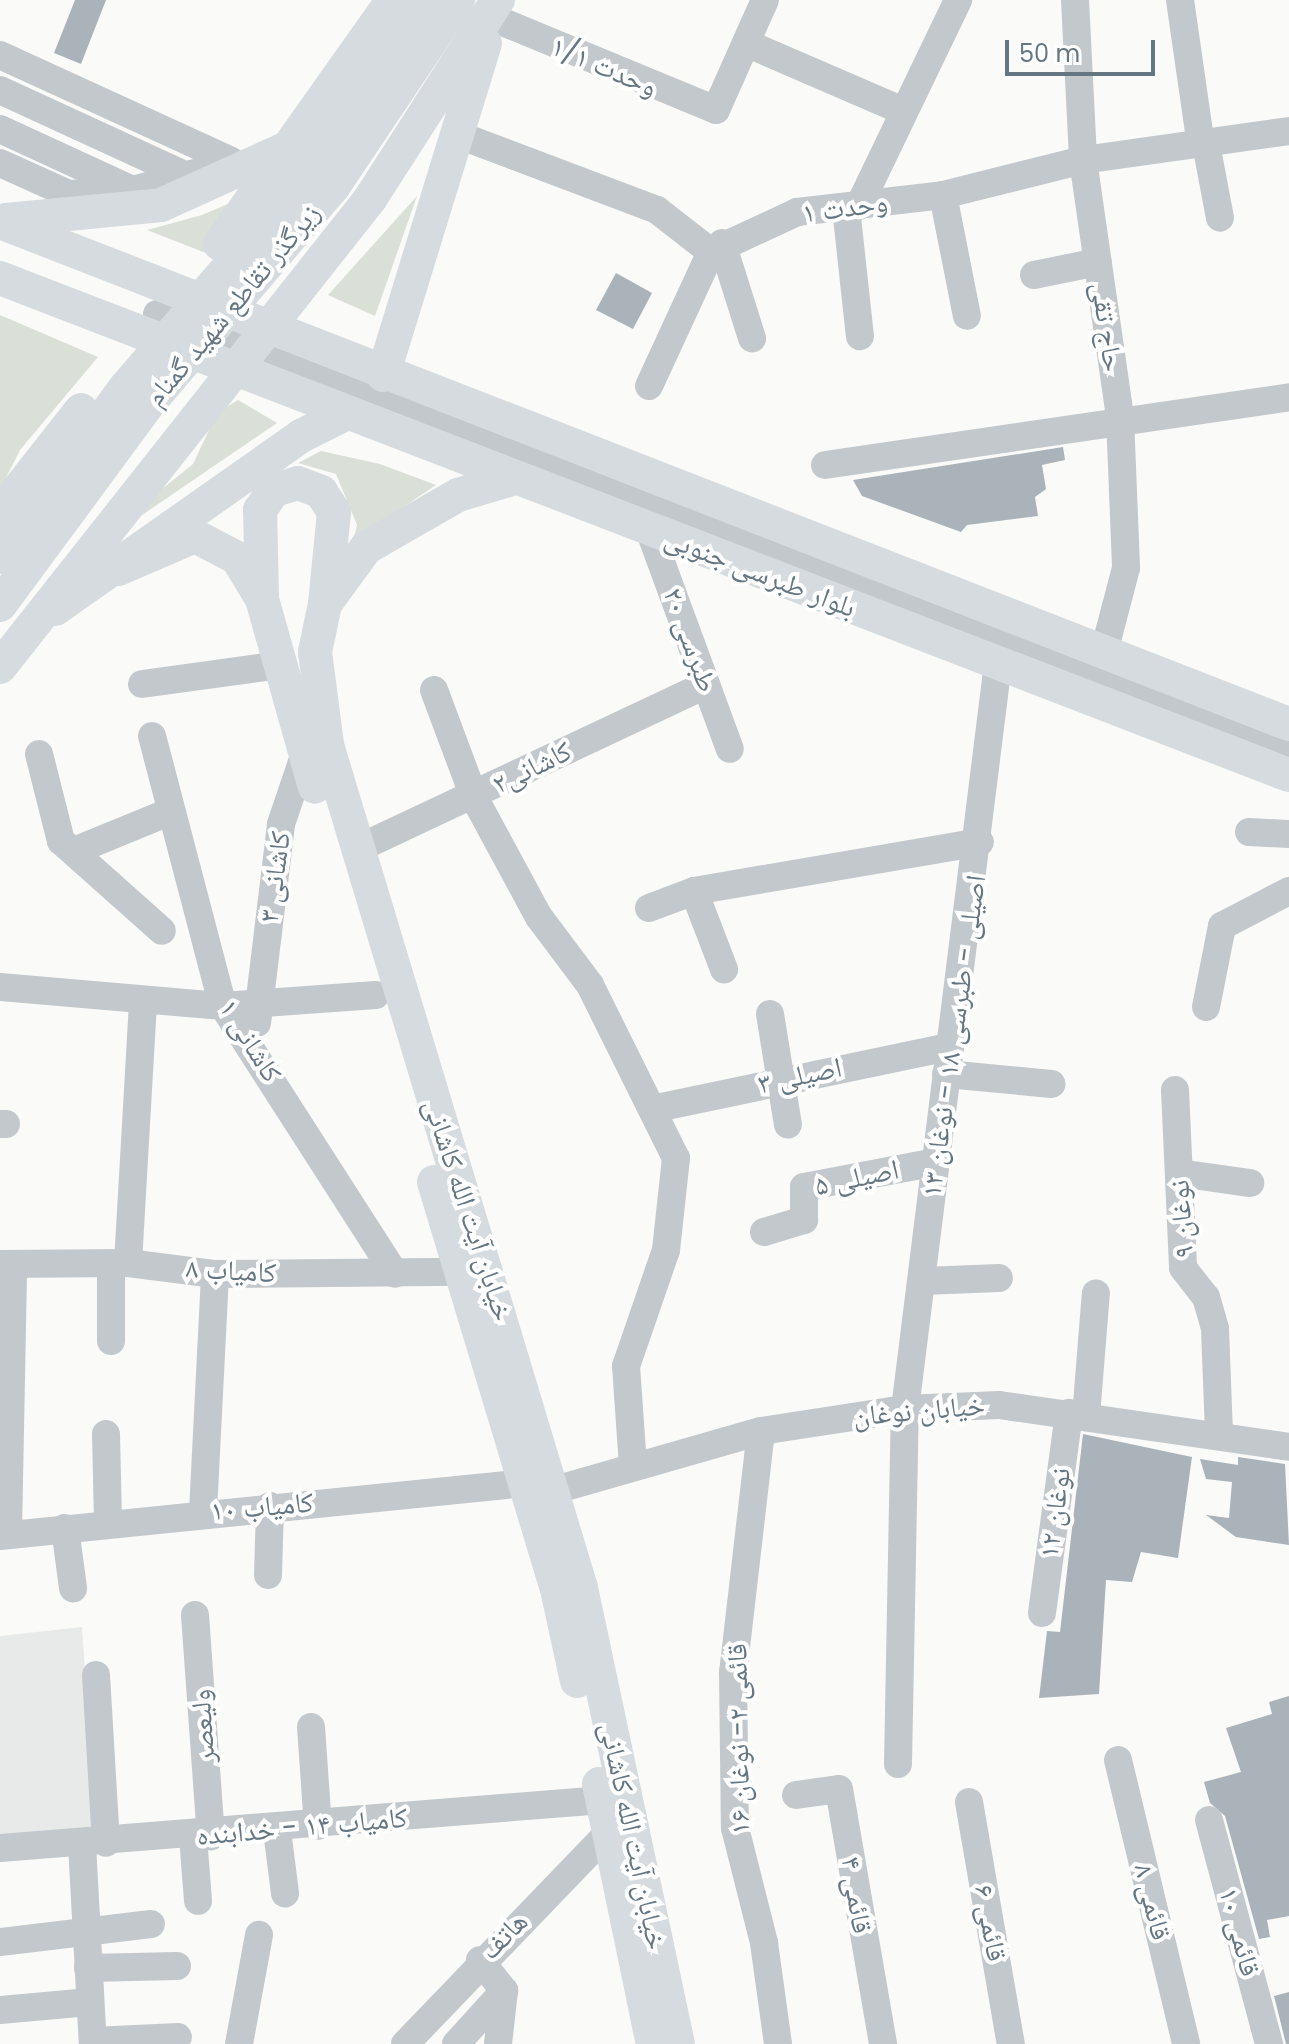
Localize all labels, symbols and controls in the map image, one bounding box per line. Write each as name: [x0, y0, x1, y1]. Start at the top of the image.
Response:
scale bar: [1009, 24, 1159, 74]
street label: وحدت ۱/۱: [546, 30, 662, 104]
text: 50 m: [1019, 37, 1080, 70]
street label: وحدت ۱: [800, 185, 890, 231]
street label: زیرگذر تقاطع شهید گمنام: [139, 197, 327, 413]
street label: حاج تقی: [1084, 280, 1130, 374]
street label: بلوار طبرسی جنوبی: [660, 521, 860, 625]
street label: طبرسی ۲۰: [656, 583, 724, 697]
street label: کاشانی۲: [487, 735, 577, 801]
street label: کاشانی ۳: [252, 830, 298, 924]
street label: اصیلی - طبرسی ۱۸ - نوغان ۱۳: [915, 873, 993, 1199]
street label: کاشانی ۱: [212, 993, 288, 1089]
street label: اصیلی ۳: [755, 1051, 845, 1101]
street label: خیابان آیت الله کاشانی: [416, 1095, 520, 1325]
street label: اصیلی ۵: [812, 1153, 902, 1203]
street label: نوغان ۹: [1163, 1179, 1201, 1259]
street label: کامیاب ۸: [185, 1252, 277, 1290]
street label: خیابان نوغان: [852, 1389, 986, 1433]
street label: نوغان ۱۲: [1032, 1466, 1078, 1560]
street label: کامیاب ۱۰: [209, 1486, 315, 1528]
street label: قائمی ۲- نوغان ۱۶: [721, 1643, 757, 1835]
street label: ولیعصر: [184, 1688, 222, 1764]
street label: خیابان آیت الله کاشانی: [593, 1720, 673, 1952]
street label: کامیاب ۱۴ - خدابنده: [195, 1801, 409, 1853]
street label: قائمی ۴: [833, 1854, 879, 1936]
street label: قائمی ۸: [1126, 1860, 1178, 1944]
street label: قائمی ۶: [967, 1882, 1013, 1964]
street label: قائمی ۱۰: [1211, 1884, 1267, 1980]
street label: هاتف: [473, 1905, 535, 1967]

